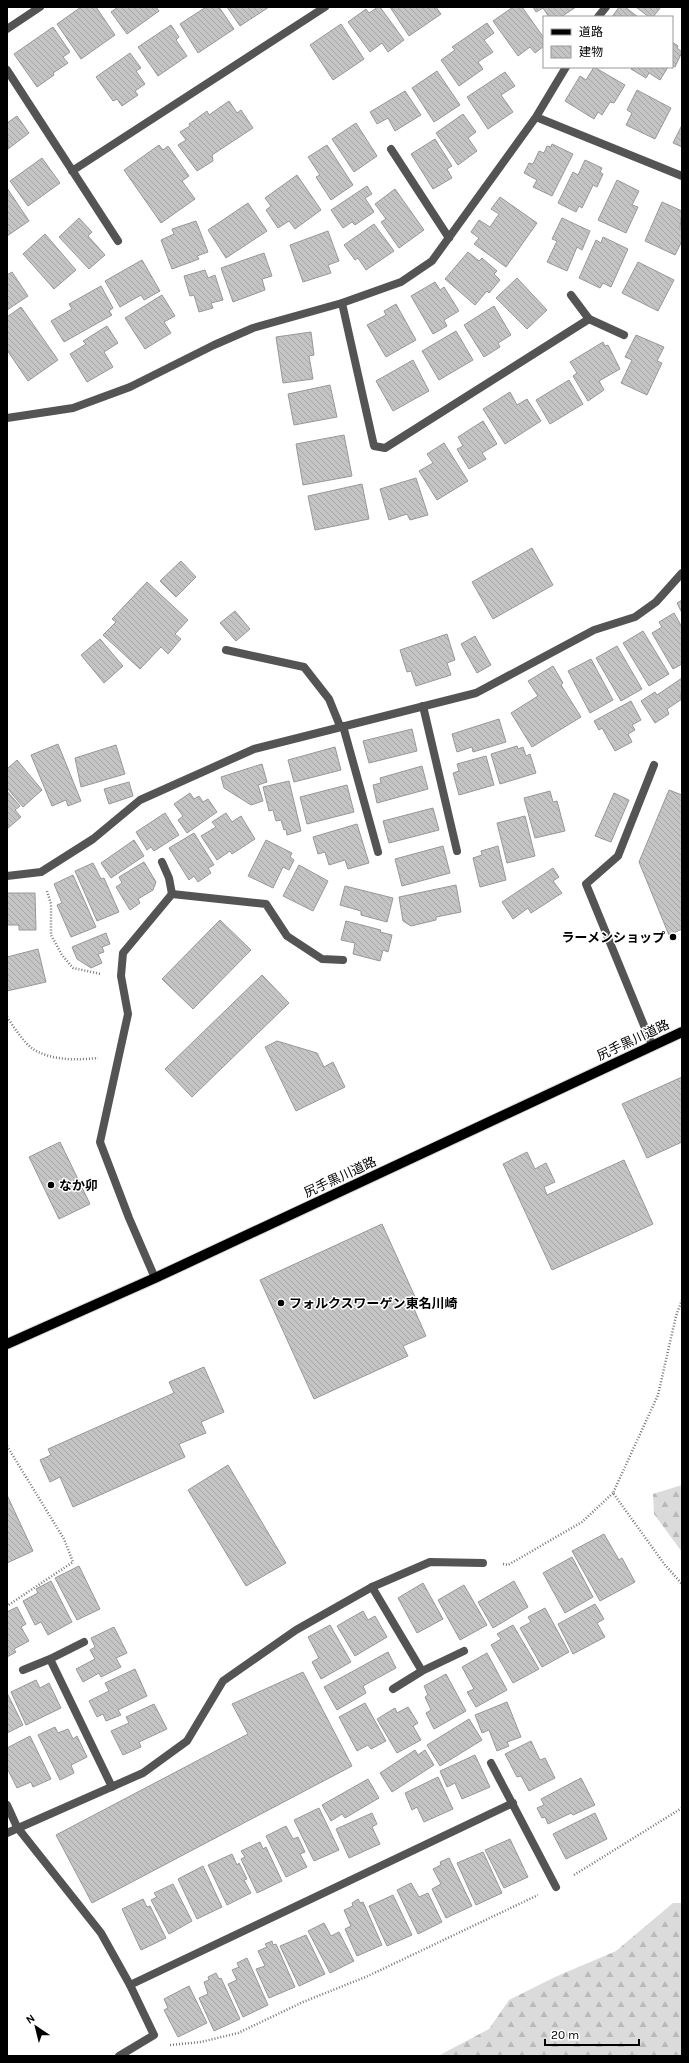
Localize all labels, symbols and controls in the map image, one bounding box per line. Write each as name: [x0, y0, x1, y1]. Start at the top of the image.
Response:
legend: [543, 16, 673, 68]
text: 道路: [579, 25, 603, 39]
text: 建物: [579, 45, 603, 59]
place label: ラーメンショップ: [562, 930, 665, 945]
marker: ラーメンショップ: [668, 932, 678, 942]
street label: 尻手黒川道路: [594, 1017, 672, 1063]
street label: 尻手黒川道路: [301, 1154, 379, 1200]
place label: なか卯: [59, 1178, 98, 1193]
marker: なか卯: [46, 1180, 56, 1190]
place label: フォルクスワーゲン東名川崎: [289, 1296, 458, 1311]
marker: フォルクスワーゲン東名川崎: [276, 1298, 286, 1308]
north arrow: [16, 2007, 56, 2047]
text: N: [24, 2012, 38, 2027]
scale bar: [545, 2021, 639, 2047]
text: 20 m: [551, 2028, 579, 2042]

